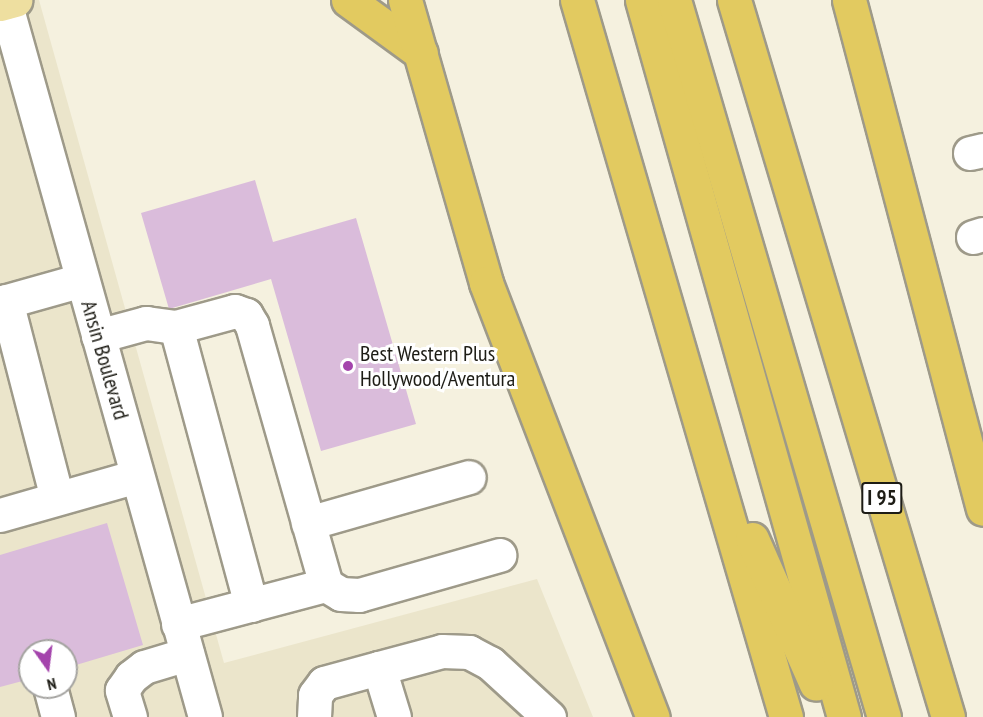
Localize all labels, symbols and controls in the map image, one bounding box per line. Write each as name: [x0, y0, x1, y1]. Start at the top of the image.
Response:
street label: Ansin Boulevard: [75, 297, 135, 423]
place label: Best Western Plus Hollywood/Aventura: [360, 340, 515, 392]
marker: Best Western Plus Hollywood/Aventura: [341, 359, 355, 373]
road number: I 95: [861, 480, 903, 516]
north arrow: [18, 639, 78, 699]
text: N: [45, 674, 58, 695]

